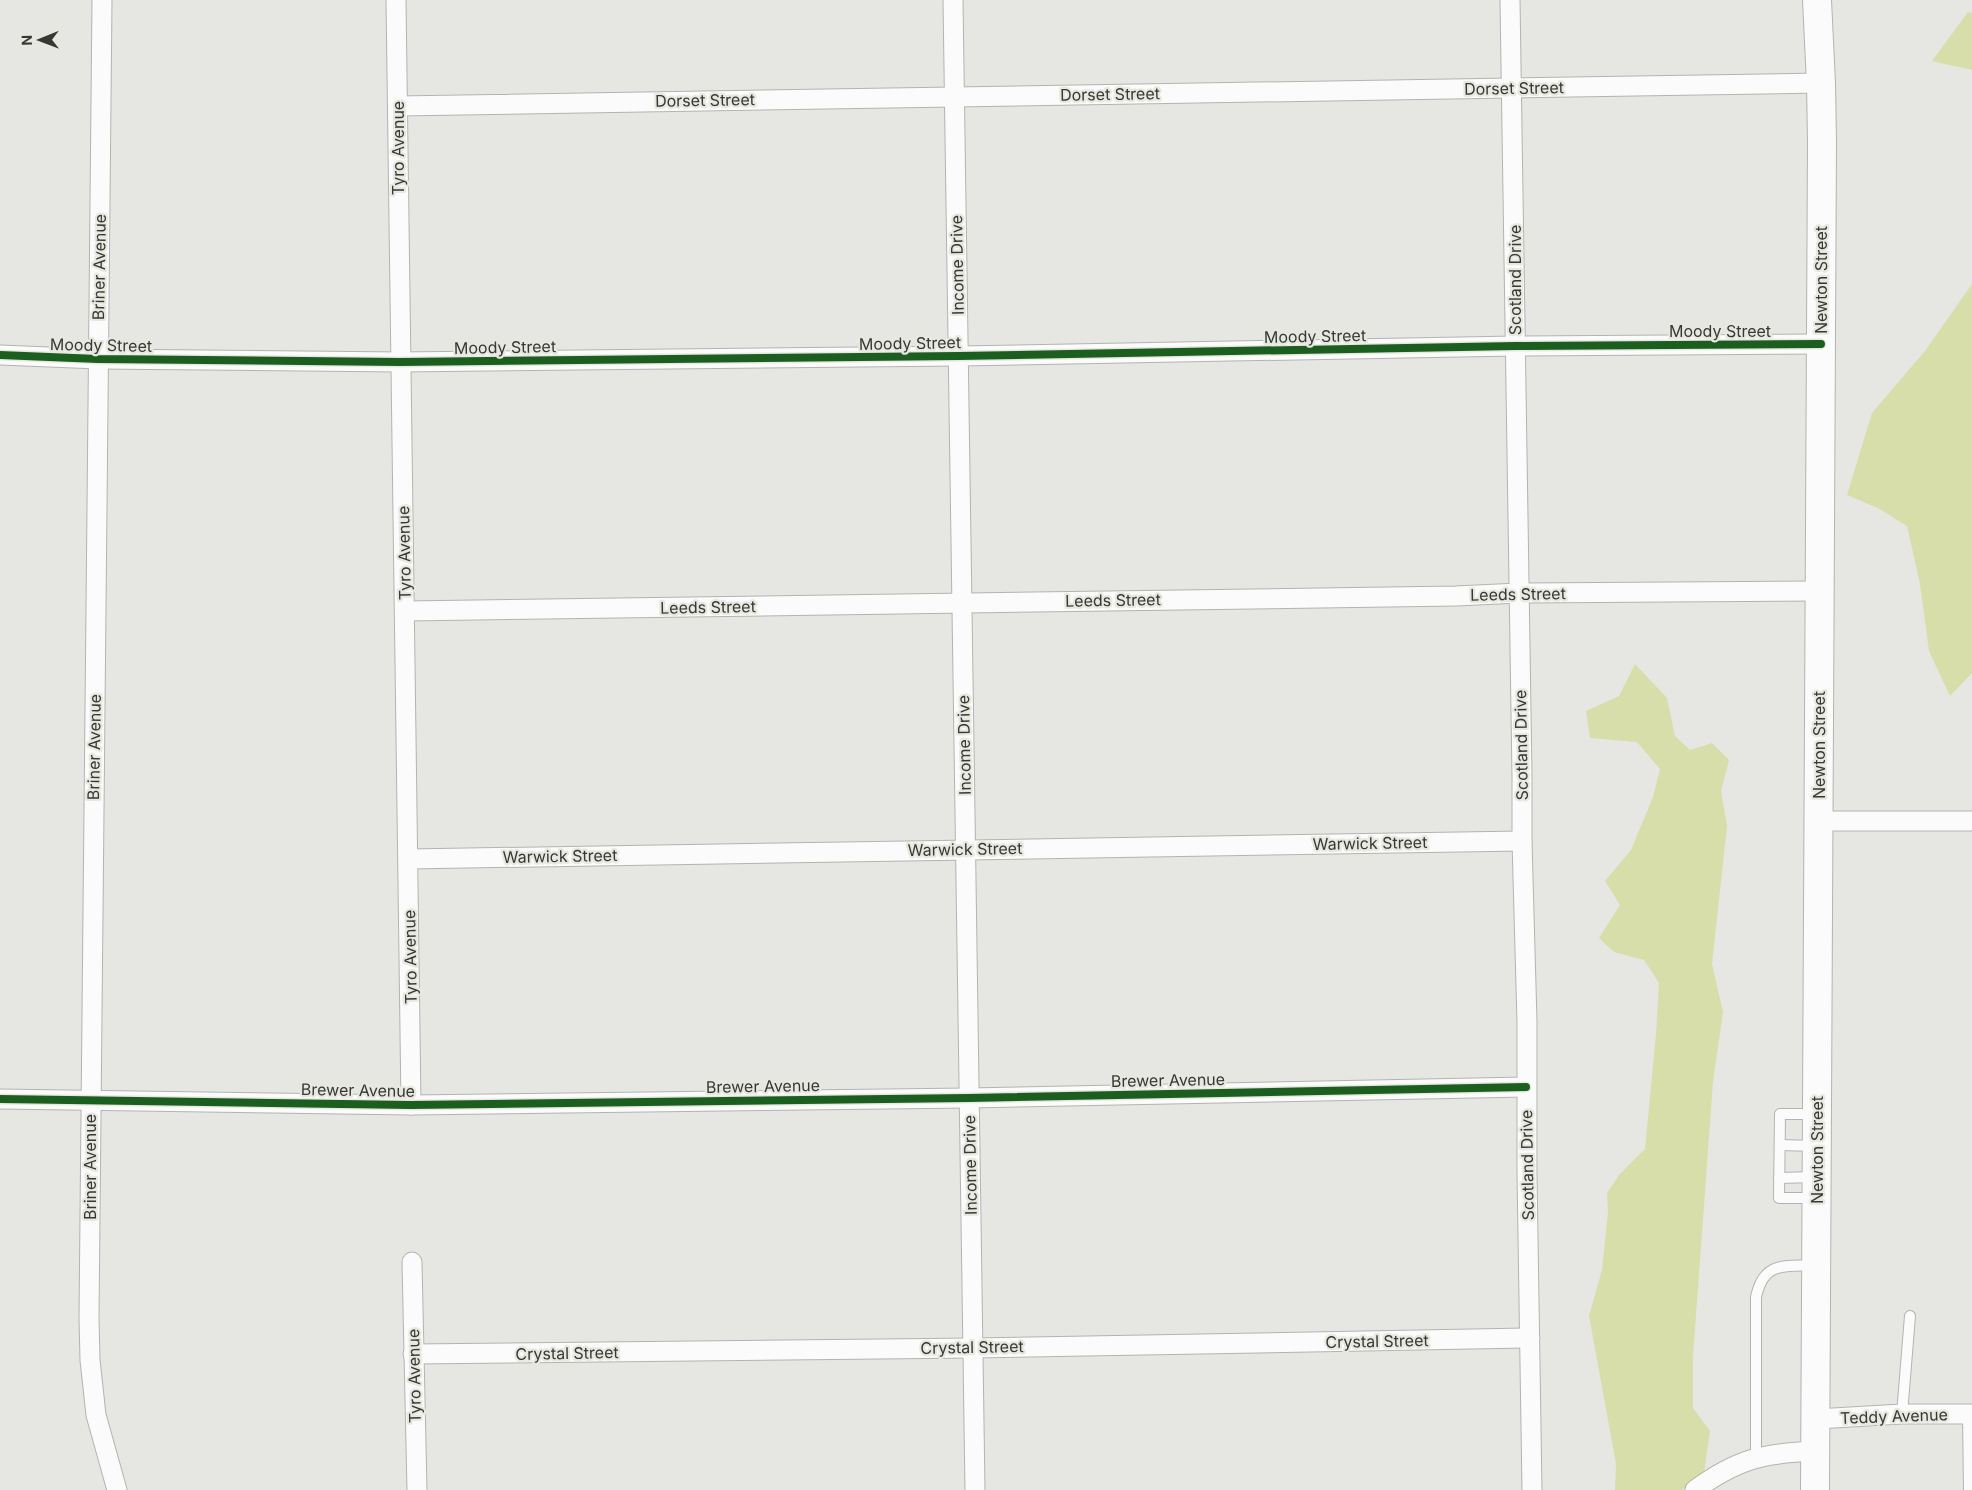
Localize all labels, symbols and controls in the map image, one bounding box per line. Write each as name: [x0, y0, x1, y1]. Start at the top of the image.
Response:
north arrow: [15, 15, 65, 65]
text: N: [18, 35, 35, 46]
street label: Dorset Street: [1464, 77, 1564, 99]
street label: Dorset Street: [1060, 83, 1160, 105]
street label: Dorset Street: [655, 89, 755, 111]
street label: Tyro Avenue: [388, 101, 408, 195]
street label: Briner Avenue: [88, 214, 110, 320]
street label: Income Drive: [946, 215, 968, 315]
street label: Scotland Drive: [1505, 225, 1525, 335]
street label: Newton Street: [1811, 226, 1831, 334]
street label: Moody Street: [1669, 321, 1771, 341]
street label: Moody Street: [1264, 325, 1366, 347]
street label: Moody Street: [859, 332, 961, 354]
street label: Moody Street: [50, 334, 152, 356]
street label: Moody Street: [454, 336, 556, 358]
street label: Tyro Avenue: [393, 506, 415, 600]
street label: Leeds Street: [1470, 583, 1566, 605]
street label: Leeds Street: [1065, 589, 1161, 611]
street label: Leeds Street: [660, 596, 756, 618]
street label: Scotland Drive: [1510, 690, 1532, 800]
street label: Newton Street: [1809, 691, 1829, 799]
street label: Briner Avenue: [83, 694, 105, 800]
street label: Income Drive: [953, 695, 975, 795]
street label: Warwick Street: [1313, 832, 1427, 854]
street label: Warwick Street: [908, 838, 1022, 860]
street label: Warwick Street: [503, 845, 617, 867]
street label: Tyro Avenue: [399, 910, 421, 1004]
street label: Brewer Avenue: [1111, 1069, 1225, 1091]
street label: Brewer Avenue: [706, 1075, 820, 1097]
street label: Brewer Avenue: [301, 1079, 415, 1101]
street label: Newton Street: [1807, 1096, 1827, 1204]
street label: Scotland Drive: [1516, 1110, 1538, 1220]
street label: Briner Avenue: [80, 1114, 100, 1220]
street label: Income Drive: [959, 1115, 981, 1215]
street label: Tyro Avenue: [403, 1329, 425, 1423]
street label: Crystal Street: [1325, 1330, 1429, 1352]
street label: Crystal Street: [920, 1336, 1024, 1358]
street label: Crystal Street: [515, 1342, 619, 1364]
street label: Teddy Avenue: [1840, 1404, 1948, 1428]

